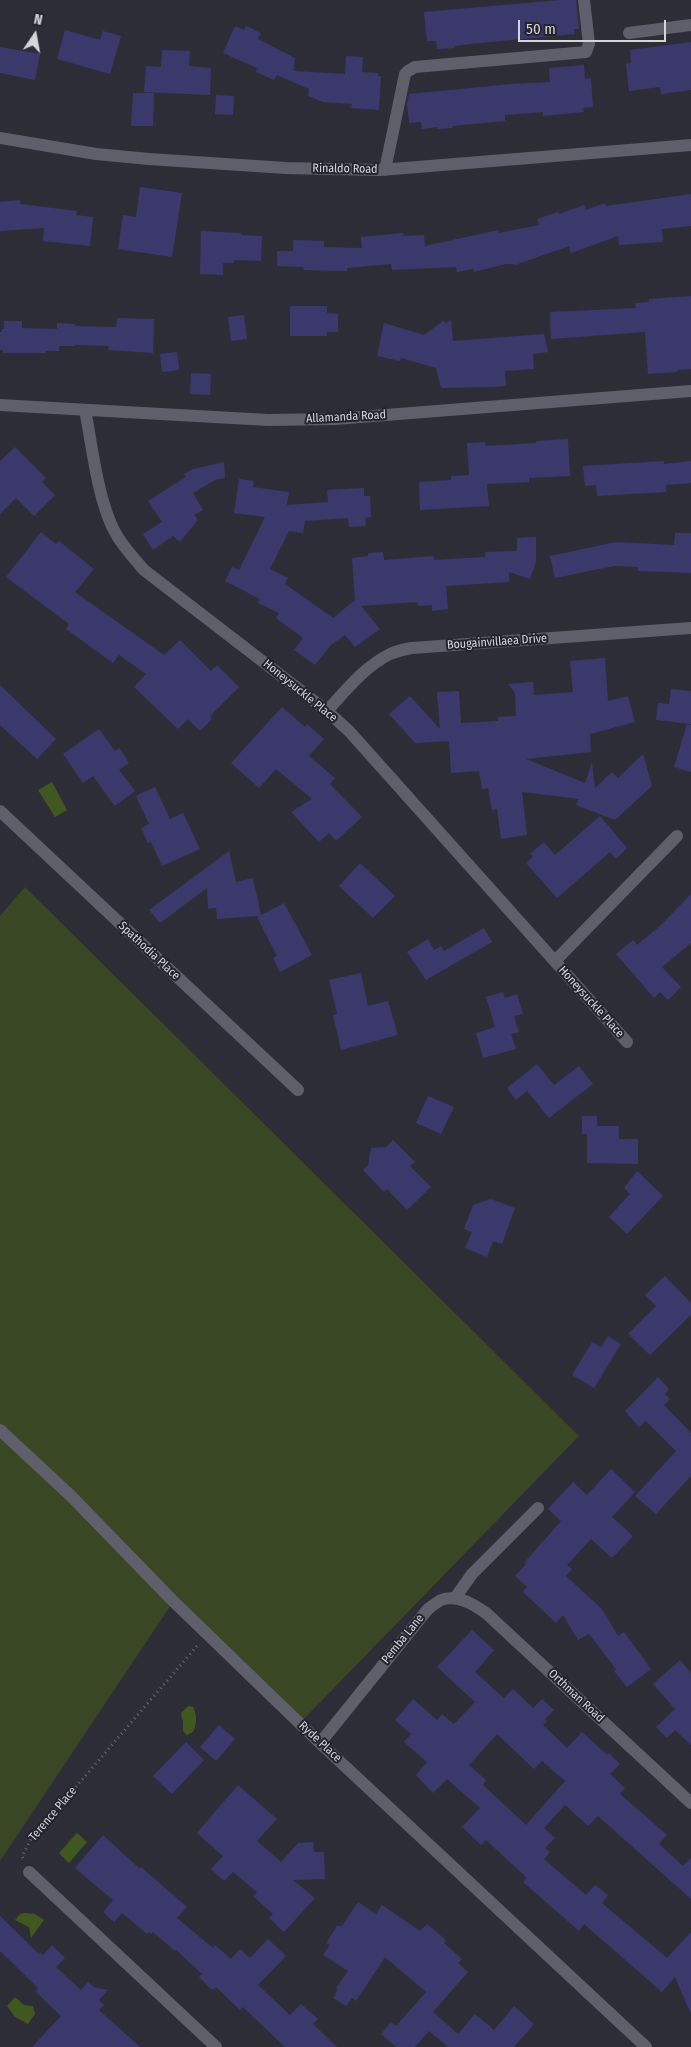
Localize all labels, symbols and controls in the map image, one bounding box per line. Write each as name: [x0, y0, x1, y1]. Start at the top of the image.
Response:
north arrow: [10, 10, 60, 60]
scale bar: [521, 10, 668, 42]
text: N: [32, 11, 44, 29]
text: 50 m: [526, 20, 556, 38]
street label: Rinaldo Road: [312, 161, 378, 177]
street label: Allamanda Road: [306, 408, 386, 426]
street label: Bougainvillaea Drive: [447, 631, 547, 653]
street label: Honeysuckle Place: [260, 657, 340, 725]
street label: Spathodia Place: [115, 919, 183, 983]
street label: Honeysuckle Place: [555, 963, 627, 1041]
street label: Pemba Lane: [379, 1611, 427, 1667]
street label: Orthman Road: [545, 1666, 607, 1726]
street label: Ryde Place: [296, 1719, 344, 1765]
street label: Terence Place: [26, 1784, 80, 1844]

